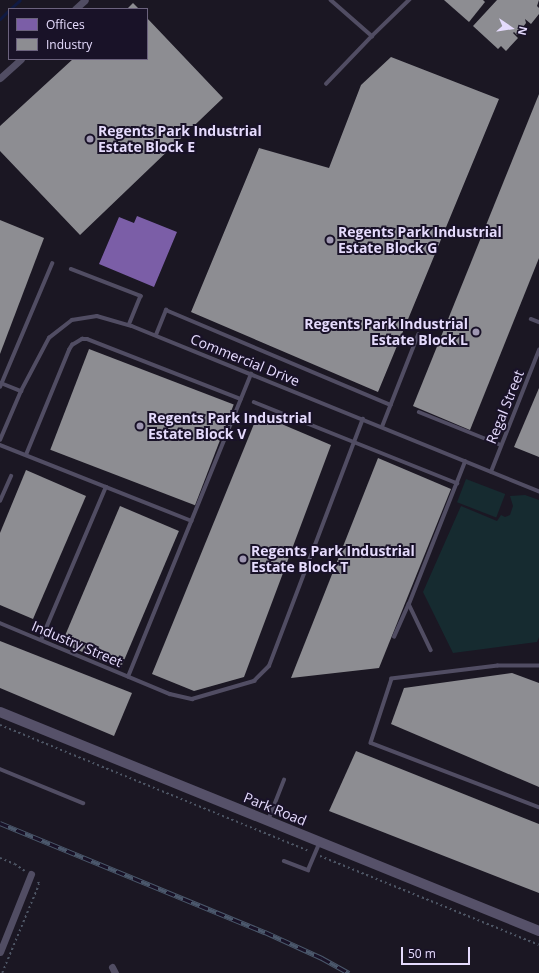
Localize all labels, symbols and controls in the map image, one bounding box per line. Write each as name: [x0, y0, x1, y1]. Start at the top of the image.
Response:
legend: [8, 8, 148, 60]
north arrow: [491, 8, 531, 48]
text: Offices: [46, 16, 85, 33]
text: N: [515, 25, 531, 37]
text: Industry: [46, 36, 92, 53]
place label: Regents Park Industrial Estate Block E: [98, 123, 262, 156]
marker: Regents Park Industrial Estate Block E: [85, 134, 95, 144]
place label: Regents Park Industrial Estate Block G: [338, 224, 502, 256]
marker: Regents Park Industrial Estate Block G: [325, 235, 335, 245]
place label: Regents Park Industrial Estate Block L: [304, 316, 468, 348]
marker: Regents Park Industrial Estate Block L: [471, 327, 481, 337]
street label: Commercial Drive: [188, 330, 302, 390]
street label: Regal Street: [483, 368, 527, 446]
place label: Regents Park Industrial Estate Block V: [148, 410, 312, 442]
marker: Regents Park Industrial Estate Block V: [135, 421, 145, 431]
place label: Regents Park Industrial Estate Block T: [251, 543, 415, 576]
marker: Regents Park Industrial Estate Block T: [238, 554, 248, 564]
street label: Industry Street: [29, 617, 125, 671]
street label: Park Road: [241, 789, 309, 829]
scale bar: [403, 939, 472, 965]
text: 50 m: [408, 945, 436, 962]

